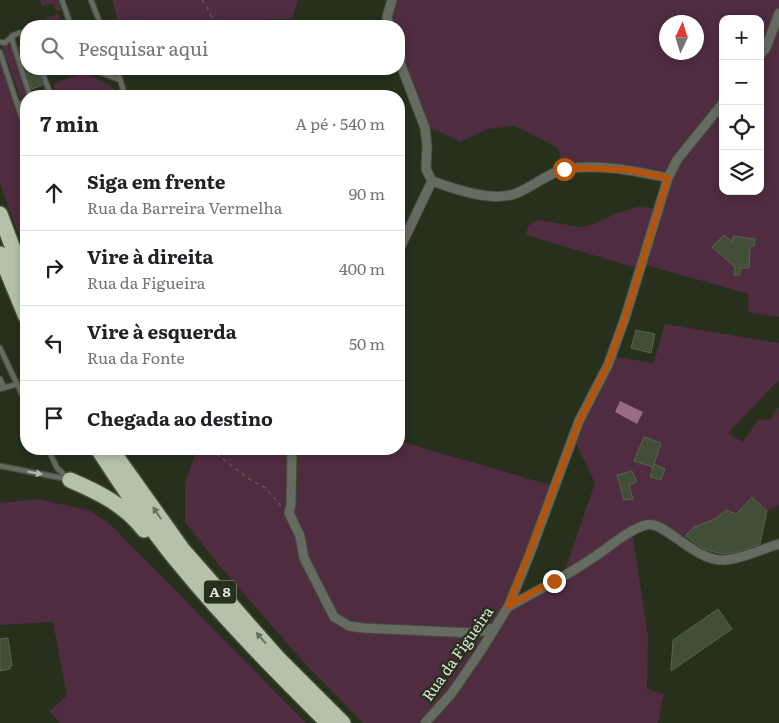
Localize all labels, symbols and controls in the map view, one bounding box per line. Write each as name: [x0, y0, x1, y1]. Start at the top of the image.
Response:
north arrow: [659, 15, 704, 60]
map controls: [719, 15, 764, 195]
button: +: [719, 15, 764, 60]
search box: [20, 20, 405, 75]
icon: search: [38, 34, 66, 62]
text: Pesquisar aqui: [78, 34, 208, 62]
button: −: [719, 60, 764, 105]
button: locate: [719, 105, 764, 150]
text: 7 min: [40, 107, 99, 138]
text: A pé · 540 m: [295, 111, 385, 135]
button: layers: [719, 150, 764, 195]
route start: [553, 158, 576, 181]
text: Siga em frente: [87, 167, 225, 195]
icon: ahead: [40, 179, 68, 207]
text: 90 m: [349, 181, 385, 205]
text: Rua da Barreira Vermelha: [87, 195, 283, 219]
text: Vire à direita: [87, 242, 214, 270]
icon: right: [40, 254, 68, 282]
text: 400 m: [339, 256, 385, 280]
text: Rua da Figueira: [87, 270, 205, 294]
text: Vire à esquerda: [87, 317, 237, 345]
icon: left: [40, 329, 68, 357]
text: 50 m: [349, 331, 385, 355]
text: Rua da Fonte: [87, 345, 185, 369]
icon: arrive: [40, 404, 68, 432]
text: Chegada ao destino: [87, 404, 273, 432]
one-way arrow: [27, 469, 42, 477]
one-way arrow: [152, 507, 162, 520]
route end: [543, 570, 566, 593]
road number: A 8: [204, 580, 236, 604]
street label: Rua da Figueira: [416, 600, 499, 705]
one-way arrow: [255, 632, 266, 645]

